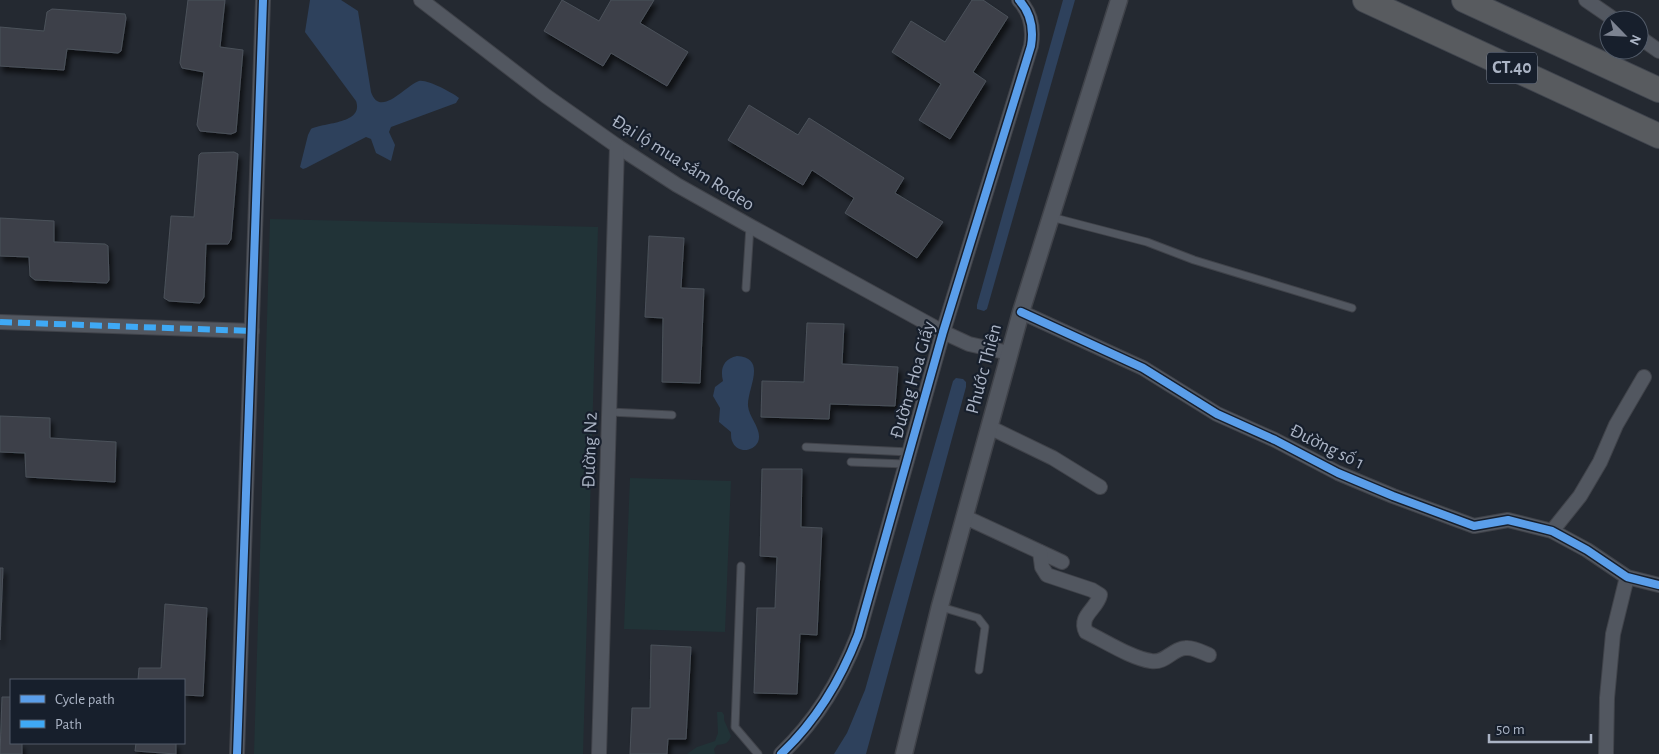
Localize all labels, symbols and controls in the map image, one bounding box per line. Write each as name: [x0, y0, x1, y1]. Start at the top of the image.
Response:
north arrow: [1599, 10, 1649, 60]
text: N: [1627, 33, 1643, 47]
road number: CT.40: [1487, 52, 1537, 84]
street label: Đại lộ mua sắm Rodeo: [608, 111, 758, 215]
street label: Đường Hoa Giấy: [887, 319, 939, 441]
street label: Phước Thiện: [963, 322, 1005, 416]
street label: Đường N2: [579, 411, 601, 488]
street label: Đường số 1: [1287, 421, 1367, 473]
legend: [10, 679, 185, 744]
text: Cycle path: [55, 692, 115, 707]
scale bar: [1489, 712, 1592, 744]
text: Path: [55, 717, 82, 732]
text: 50 m: [1496, 722, 1525, 737]

